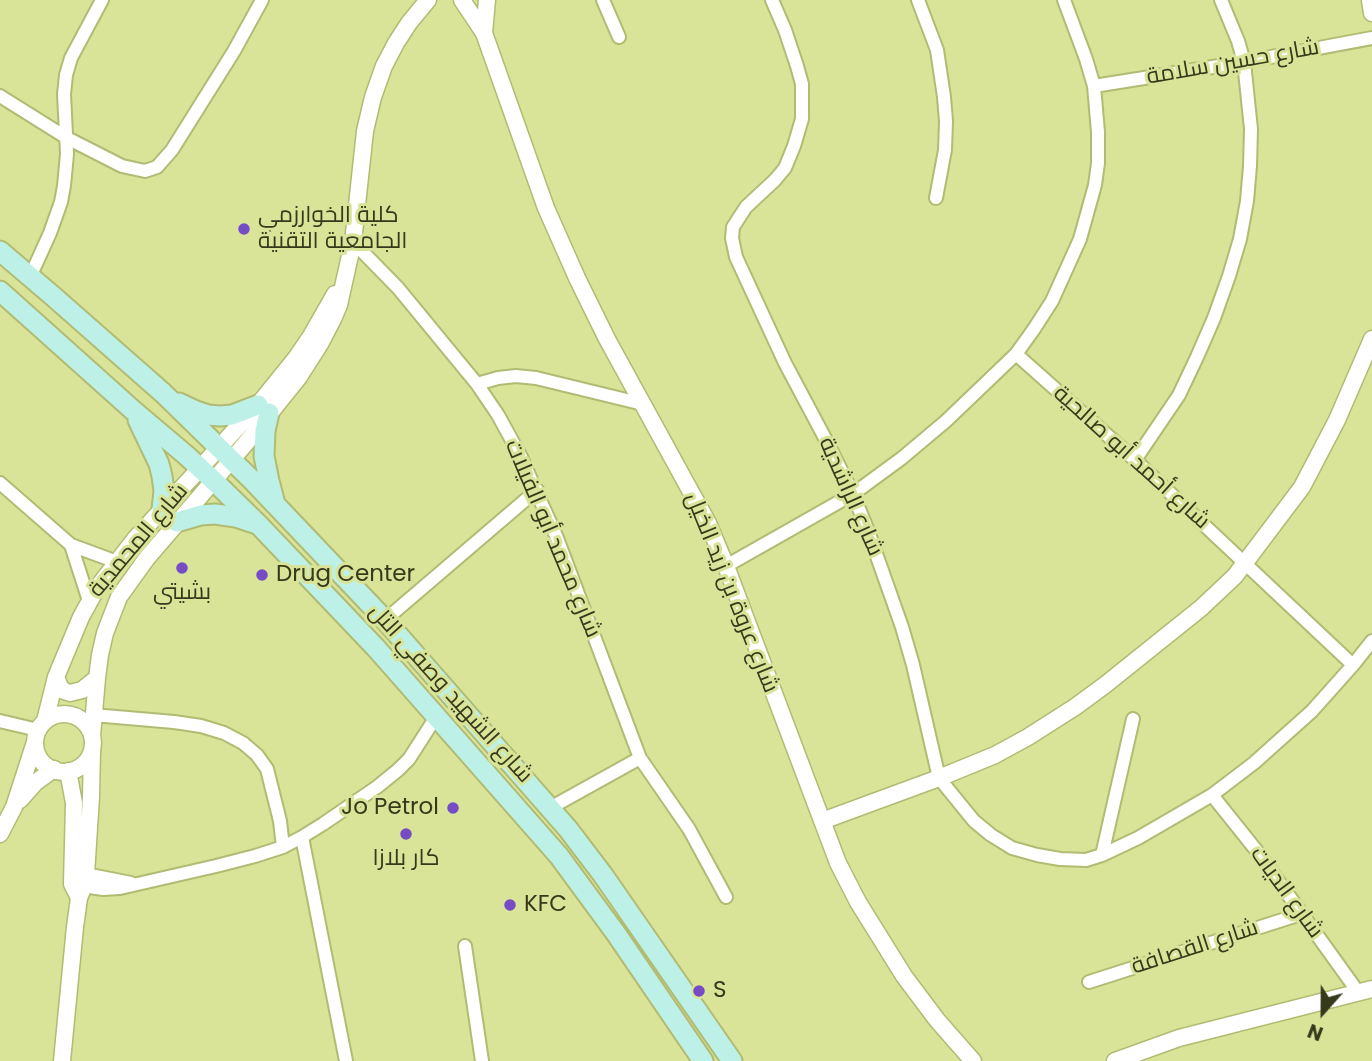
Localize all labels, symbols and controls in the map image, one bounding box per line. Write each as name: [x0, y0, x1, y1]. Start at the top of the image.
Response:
street label: شارع حسين سلامة: [1145, 34, 1321, 92]
place label: كلية الخوارزمي الجامعية التقنية: [258, 202, 408, 256]
marker: كلية الخوارزمي الجامعية التقنية: [236, 221, 252, 237]
street label: شارع أحمد أبو صالحية: [1047, 380, 1215, 536]
street label: شارع الراشدية: [812, 433, 888, 561]
street label: شارع محمد أبو الفيلات: [498, 436, 606, 642]
street label: شارع المحمدية: [83, 479, 195, 603]
street label: شارع عروة بن زيد الخيل: [678, 489, 784, 697]
marker: بشيتي: [174, 560, 190, 576]
place label: Drug Center: [276, 561, 415, 589]
marker: Drug Center: [254, 567, 270, 583]
place label: بشيتي: [153, 579, 211, 607]
street label: شارع الشهيد وصفي التل: [362, 599, 538, 789]
place label: Jo Petrol: [341, 794, 439, 822]
marker: Jo Petrol: [445, 800, 461, 816]
marker: كار بلازا: [398, 826, 414, 842]
street label: شارع الديات: [1244, 842, 1328, 944]
place label: كار بلازا: [372, 845, 440, 873]
place label: KFC: [524, 891, 567, 919]
marker: KFC: [502, 897, 518, 913]
street label: شارع القصافة: [1128, 915, 1262, 981]
place label: S: [713, 977, 727, 1005]
north arrow: [1288, 977, 1358, 1047]
marker: S: [691, 983, 707, 999]
text: N: [1304, 1017, 1327, 1047]

